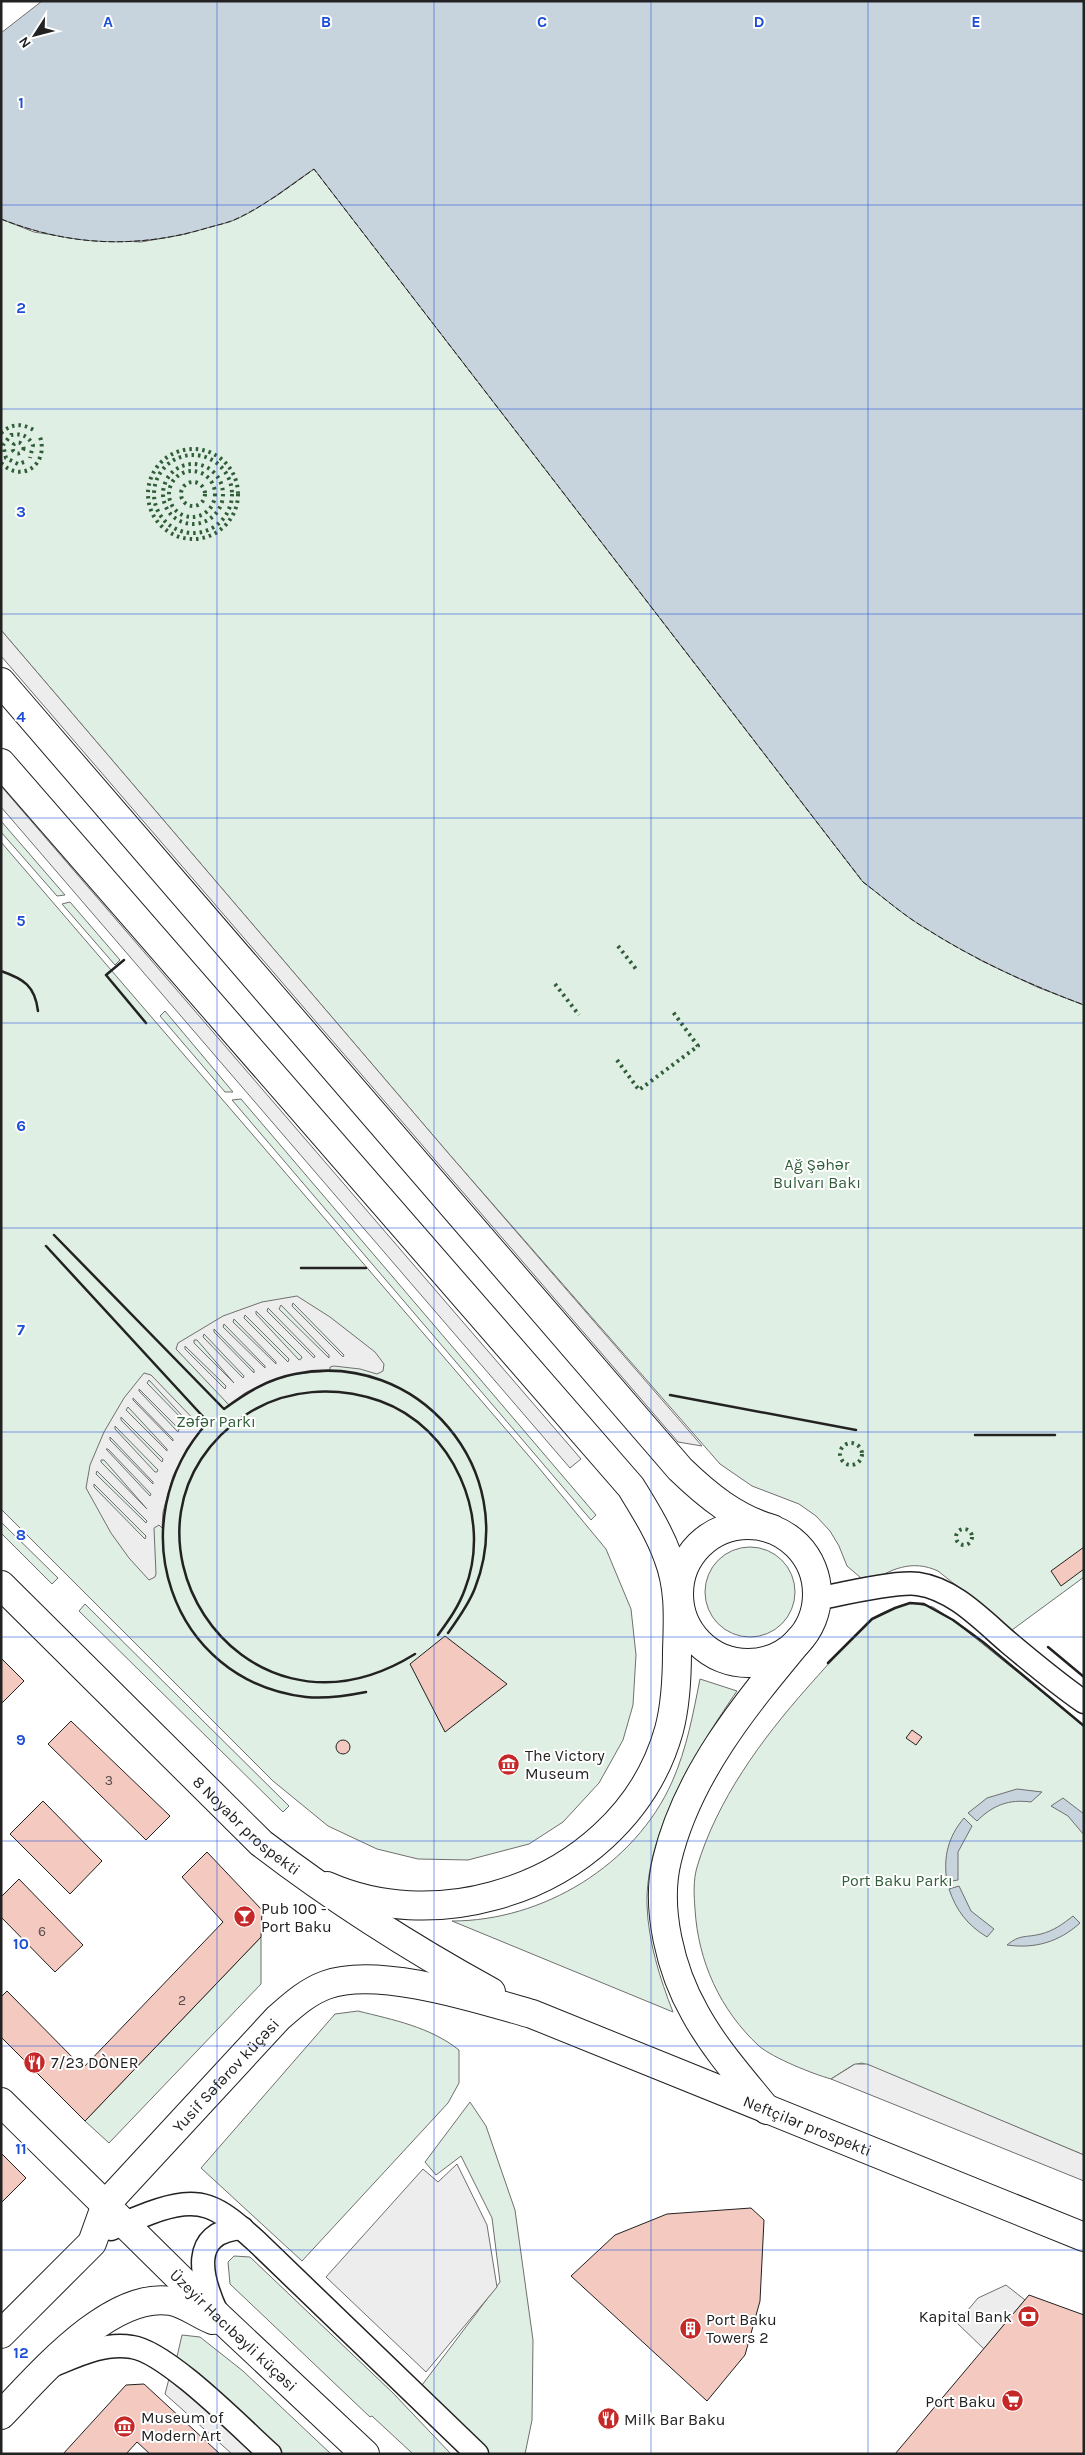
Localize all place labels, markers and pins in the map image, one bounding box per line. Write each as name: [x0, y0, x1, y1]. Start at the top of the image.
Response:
place label: The Victory Museum: [525, 1746, 605, 1783]
museum icon: The Victory Museum: [497, 1752, 521, 1776]
place label: Pub 100 - Port Baku: [261, 1899, 332, 1936]
bar icon: Pub 100 - Port Baku: [233, 1905, 257, 1929]
restaurant icon: 7/23 DÒNER: [23, 2050, 47, 2074]
place label: 7/23 DÒNER: [51, 2053, 139, 2072]
bank icon: Kapital Bank: [1016, 2304, 1040, 2328]
place label: Kapital Bank: [919, 2307, 1012, 2326]
place label: Port Baku Towers 2: [706, 2310, 777, 2347]
building icon: Port Baku Towers 2: [678, 2316, 702, 2340]
supermarket icon: Port Baku: [1000, 2389, 1024, 2413]
place label: Port Baku: [925, 2392, 996, 2411]
restaurant icon: Milk Bar Baku: [596, 2407, 620, 2431]
place label: Museum of Modern Art: [141, 2408, 224, 2445]
place label: Milk Bar Baku: [624, 2410, 725, 2429]
museum icon: Museum of Modern Art: [113, 2414, 137, 2438]

